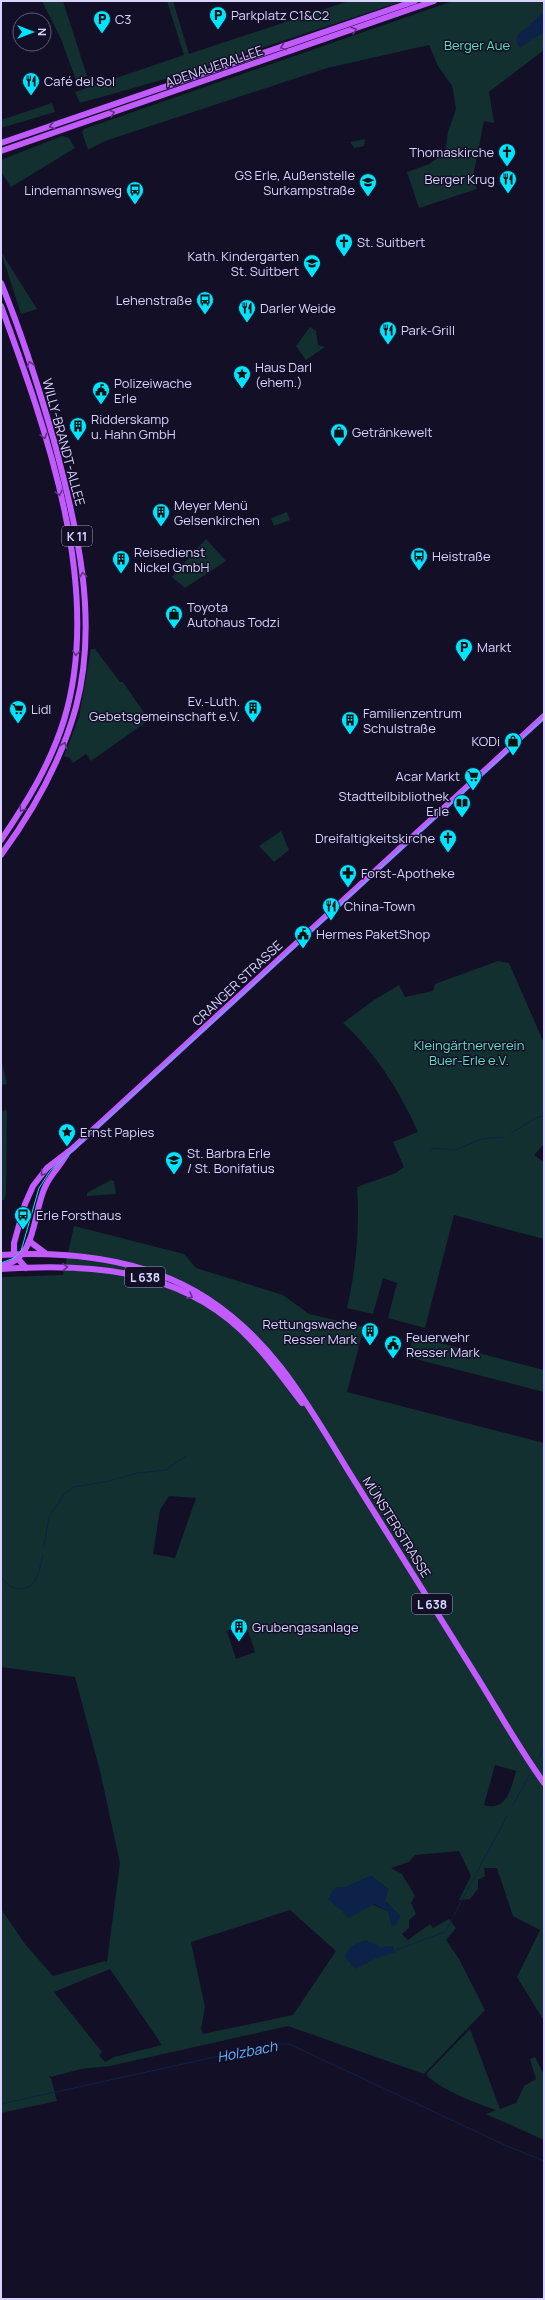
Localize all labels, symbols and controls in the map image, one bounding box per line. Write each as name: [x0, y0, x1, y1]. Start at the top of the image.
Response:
parking icon: Parkplatz C1&C2: [208, 5, 228, 30]
place label: Parkplatz C1&C2: [231, 6, 329, 24]
parking icon: C3: [92, 9, 112, 34]
place label: C3: [115, 10, 132, 28]
north arrow: [12, 12, 52, 52]
one-way arrow: [351, 26, 358, 34]
text: N: [35, 28, 50, 36]
park label: Berger Aue: [444, 36, 510, 54]
street label: ADENAUERALLEE: [163, 41, 265, 91]
one-way arrow: [279, 43, 286, 51]
restaurant icon: Café del Sol: [21, 71, 41, 96]
place label: Café del Sol: [44, 72, 115, 90]
one-way arrow: [108, 109, 115, 118]
one-way arrow: [48, 121, 55, 130]
church icon: Thomaskirche: [497, 142, 517, 167]
place label: Thomaskirche: [409, 143, 494, 161]
place label: GS Erle, Außenstelle Surkampstraße: [235, 166, 355, 199]
restaurant icon: Berger Krug: [498, 169, 518, 194]
place label: Berger Krug: [425, 170, 495, 188]
school or university icon: GS Erle, Außenstelle Surkampstraße: [358, 172, 378, 197]
bus stop icon: Lindemannsweg: [125, 180, 145, 205]
place label: Lindemannsweg: [24, 181, 122, 199]
church icon: St. Suitbert: [334, 232, 354, 257]
place label: St. Suitbert: [357, 233, 425, 251]
place label: Kath. Kindergarten St. Suitbert: [187, 247, 299, 280]
school or university icon: Kath. Kindergarten St. Suitbert: [302, 253, 322, 278]
bus stop icon: Lehenstraße: [195, 290, 215, 315]
place label: Lehenstraße: [116, 291, 192, 309]
restaurant icon: Darler Weide: [237, 298, 257, 323]
place label: Darler Weide: [260, 299, 336, 317]
restaurant icon: Park-Grill: [378, 320, 398, 345]
place label: Park-Grill: [401, 321, 455, 339]
place label: Haus Darl (ehem.): [255, 358, 312, 391]
one-way arrow: [26, 360, 35, 367]
place icon: Haus Darl (ehem.): [232, 364, 252, 389]
place label: Polizeiwache Erle: [114, 374, 192, 407]
street label: WILLY-BRANDT-ALLEE: [38, 376, 90, 508]
public building icon: Polizeiwache Erle: [91, 380, 111, 405]
place label: Ridderskamp u. Hahn GmbH: [91, 410, 176, 443]
building icon: Ridderskamp u. Hahn GmbH: [68, 416, 88, 441]
shop icon: Getränkewelt: [329, 422, 349, 447]
place label: Getränkewelt: [352, 423, 433, 441]
one-way arrow: [39, 432, 48, 439]
one-way arrow: [54, 489, 63, 496]
place label: Meyer Menü Gelsenkirchen: [174, 496, 260, 529]
building icon: Meyer Menü Gelsenkirchen: [151, 502, 171, 527]
road number: K 11: [62, 526, 92, 546]
place label: Reisedienst Nickel GmbH: [134, 543, 209, 576]
bus stop icon: Heistraße: [409, 546, 429, 571]
place label: Heistraße: [432, 547, 491, 565]
building icon: Reisedienst Nickel GmbH: [111, 549, 131, 574]
one-way arrow: [79, 572, 88, 579]
place label: Toyota Autohaus Todzi: [187, 598, 280, 631]
shop icon: Toyota Autohaus Todzi: [164, 604, 184, 629]
parking icon: Markt: [454, 637, 474, 662]
place label: Markt: [477, 638, 512, 656]
one-way arrow: [72, 650, 81, 656]
place label: Ev.-Luth. Gebetsgemeinschaft e.V.: [89, 692, 240, 725]
building icon: Ev.-Luth. Gebetsgemeinschaft e.V.: [243, 698, 263, 723]
supermarket icon: Lidl: [8, 699, 28, 724]
place label: Lidl: [31, 700, 51, 718]
place label: Familienzentrum Schulstraße: [363, 704, 462, 737]
building icon: Familienzentrum Schulstraße: [340, 710, 360, 735]
shop icon: KODi: [503, 731, 523, 756]
place label: KODi: [472, 732, 500, 750]
one-way arrow: [59, 742, 67, 749]
supermarket icon: Acar Markt: [463, 766, 483, 791]
place label: Acar Markt: [396, 767, 460, 785]
place label: Stadtteilbibliothek Erle: [338, 787, 450, 820]
library icon: Stadtteilbibliothek Erle: [452, 793, 472, 818]
one-way arrow: [19, 805, 27, 812]
church icon: Dreifaltigkeitskirche: [438, 828, 458, 853]
place label: Dreifaltigkeitskirche: [315, 829, 435, 847]
pharmacy icon: Forst-Apotheke: [338, 863, 358, 888]
place label: Forst-Apotheke: [361, 864, 455, 882]
restaurant icon: China-Town: [321, 896, 341, 921]
place label: China-Town: [344, 897, 415, 915]
public building icon: Hermes PaketShop: [293, 924, 313, 949]
place label: Hermes PaketShop: [316, 925, 431, 943]
street label: CRANGER STRASSE: [188, 936, 286, 1030]
park label: Kleingärtnerverein Buer-Erle e.V.: [414, 1036, 524, 1069]
place icon: Ernst Papies: [57, 1122, 77, 1147]
place label: Ernst Papies: [80, 1123, 155, 1141]
place label: St. Barbra Erle / St. Bonifatius: [187, 1144, 275, 1177]
school or university icon: St. Barbra Erle / St. Bonifatius: [164, 1150, 184, 1175]
one-way arrow: [41, 1168, 48, 1175]
bus stop icon: Erle Forsthaus: [13, 1205, 33, 1230]
place label: Erle Forsthaus: [36, 1206, 121, 1224]
one-way arrow: [62, 1262, 68, 1271]
road number: L 638: [125, 1267, 165, 1287]
one-way arrow: [186, 1291, 194, 1299]
place label: Rettungswache Resser Mark: [263, 1315, 358, 1348]
building icon: Rettungswache Resser Mark: [360, 1321, 380, 1346]
place label: Feuerwehr Resser Mark: [406, 1328, 480, 1361]
public building icon: Feuerwehr Resser Mark: [383, 1334, 403, 1359]
street label: MÜNSTERSTRASSE: [359, 1473, 435, 1581]
road number: L 638: [412, 1594, 452, 1614]
building icon: Grubengasanlage: [229, 1617, 249, 1642]
place label: Grubengasanlage: [252, 1618, 359, 1636]
water label: Holzbach: [215, 2036, 279, 2066]

